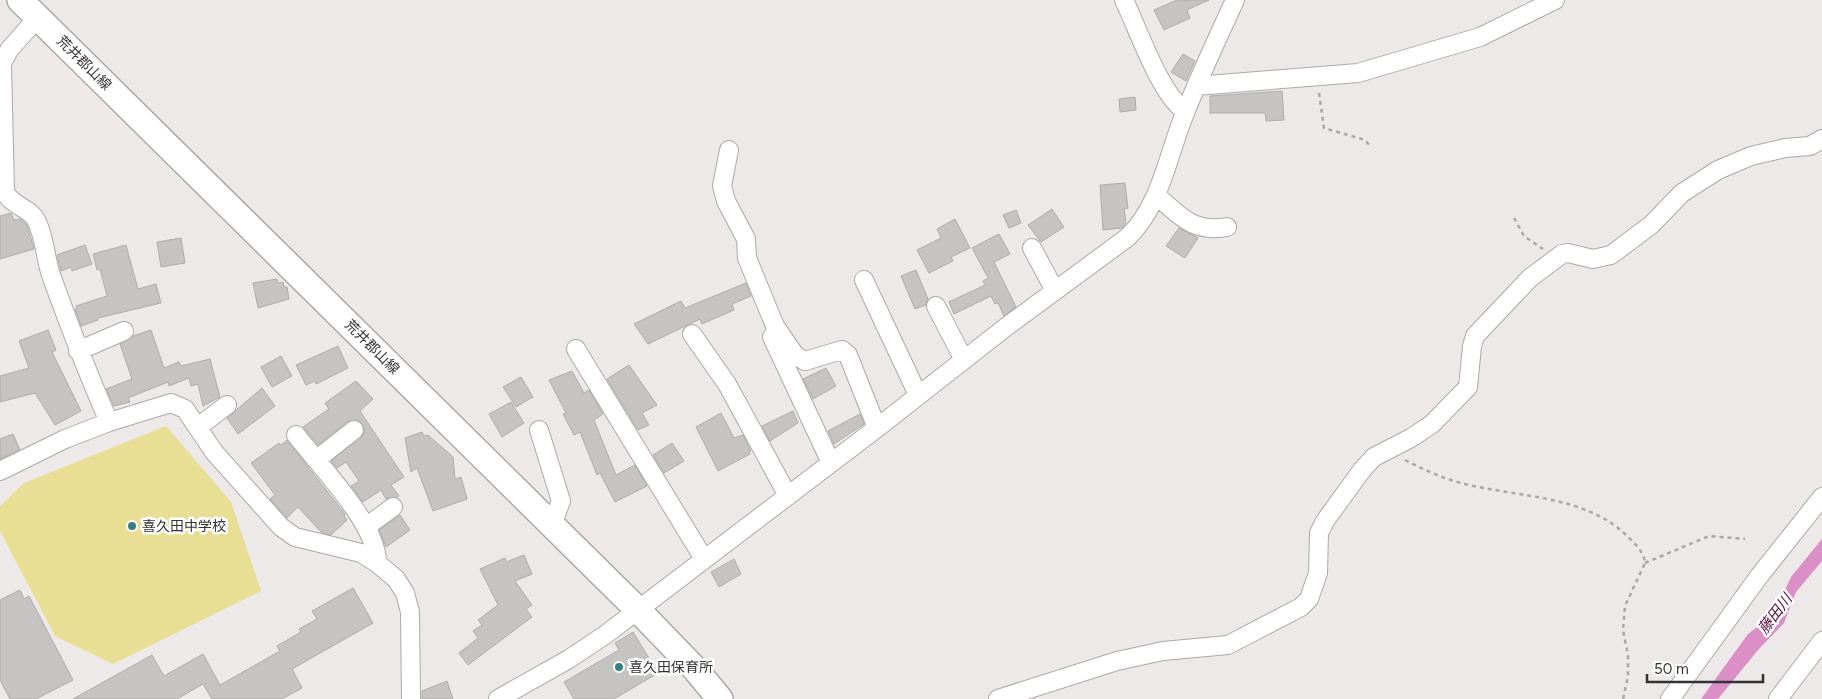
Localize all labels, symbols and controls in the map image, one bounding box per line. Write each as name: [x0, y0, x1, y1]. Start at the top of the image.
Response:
street label: 荒井郡山線: [53, 32, 115, 94]
street label: 荒井郡山線: [341, 316, 403, 378]
place label: 喜久田中学校: [142, 518, 226, 535]
marker: 喜久田中学校: [126, 520, 138, 532]
water label: 藤田川: [1754, 589, 1797, 637]
scale bar: [1647, 652, 1763, 684]
place label: 喜久田保育所: [629, 659, 713, 676]
text: 50 m: [1654, 660, 1689, 678]
marker: 喜久田保育所: [613, 661, 625, 673]

